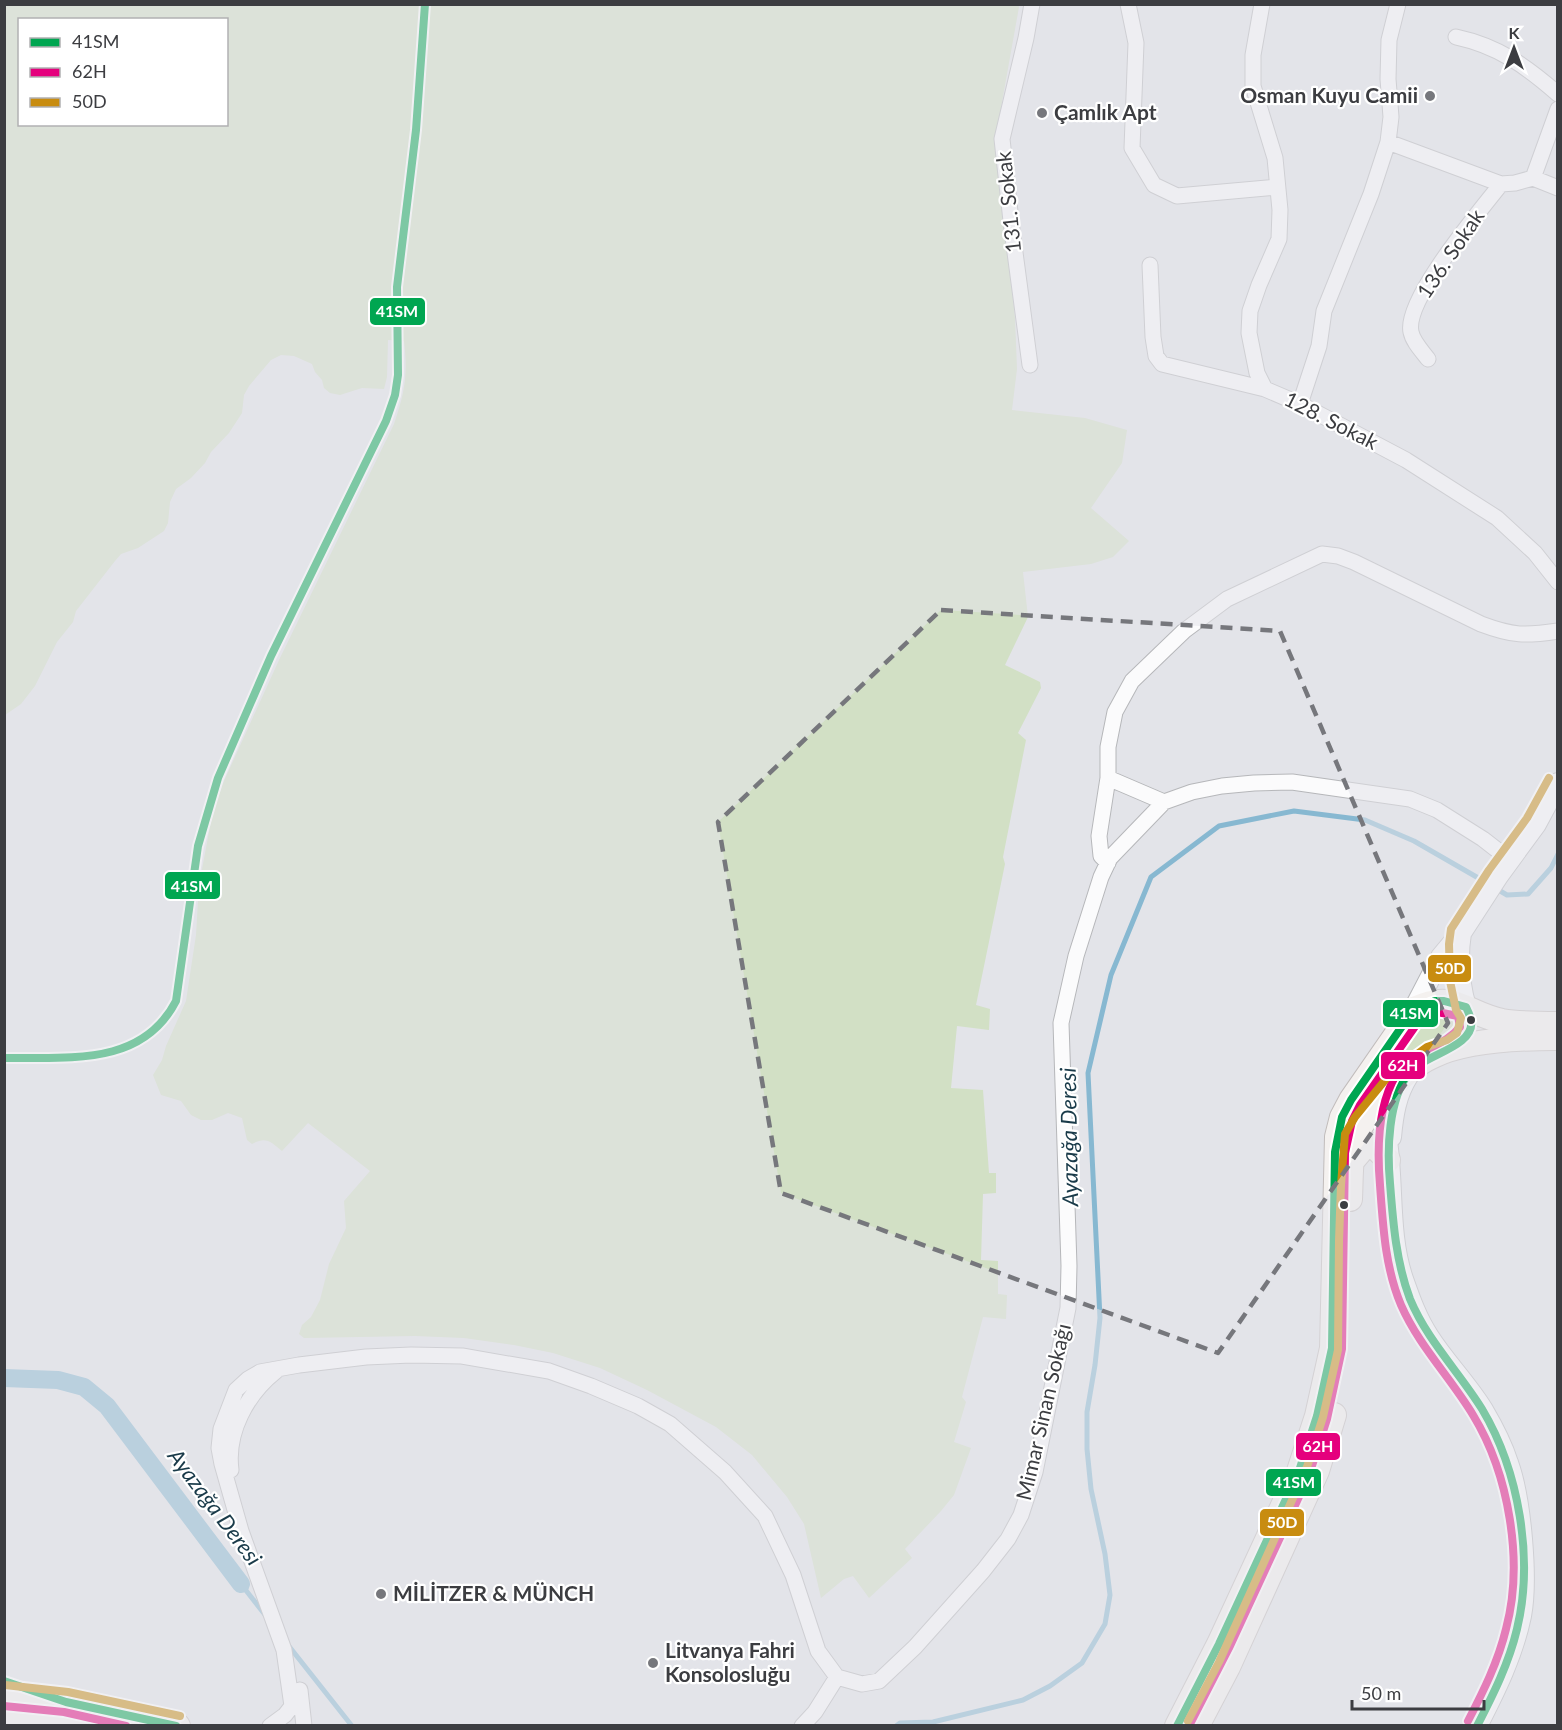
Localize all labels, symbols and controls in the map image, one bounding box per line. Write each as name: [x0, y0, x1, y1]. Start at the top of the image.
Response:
legend: [18, 18, 228, 126]
north arrow: [1484, 18, 1544, 78]
text: K: [1509, 23, 1521, 42]
text: 41SM: [72, 30, 119, 52]
text: 62H: [72, 60, 107, 82]
place label: Osman Kuyu Camii: [1240, 82, 1418, 107]
marker: Osman Kuyu Camii: [1423, 89, 1437, 103]
text: 50D: [72, 90, 107, 112]
place label: Çamlık Apt: [1054, 99, 1157, 124]
marker: Çamlık Apt: [1035, 106, 1049, 120]
street label: 131. Sokak: [990, 150, 1025, 254]
street label: 136. Sokak: [1411, 204, 1489, 302]
line badge: 41SM: [369, 297, 426, 326]
text: 41SM: [376, 301, 418, 320]
street label: 128. Sokak: [1281, 385, 1383, 454]
line badge: 41SM: [164, 871, 221, 900]
text: 41SM: [171, 876, 213, 895]
line badge: 50D: [1427, 954, 1472, 983]
text: 50D: [1435, 958, 1465, 977]
line badge: 41SM: [1382, 999, 1439, 1028]
text: 41SM: [1390, 1003, 1432, 1022]
unlabelled marker: [1465, 1014, 1477, 1026]
line badge: 62H: [1380, 1051, 1426, 1080]
text: 62H: [1388, 1055, 1418, 1074]
water label: Ayazağa Deresi: [1054, 1067, 1083, 1208]
unlabelled marker: [1338, 1199, 1350, 1211]
street label: Mimar Sinan Sokağı: [1010, 1321, 1075, 1502]
line badge: 62H: [1295, 1432, 1341, 1461]
text: 62H: [1303, 1436, 1333, 1455]
water label: Ayazağa Deresi: [162, 1442, 268, 1570]
line badge: 41SM: [1265, 1468, 1322, 1497]
text: 41SM: [1273, 1472, 1315, 1491]
line badge: 50D: [1259, 1508, 1305, 1537]
text: 50D: [1267, 1512, 1297, 1531]
place label: MİLİTZER & MÜNCH: [393, 1580, 594, 1605]
marker: MİLİTZER & MÜNCH: [374, 1587, 388, 1601]
place label: Litvanya Fahri Konsolosluğu: [665, 1637, 795, 1686]
marker: Litvanya Fahri Konsolosluğu: [646, 1656, 660, 1670]
scale bar: [1352, 1673, 1484, 1711]
text: 50 m: [1361, 1682, 1401, 1704]

